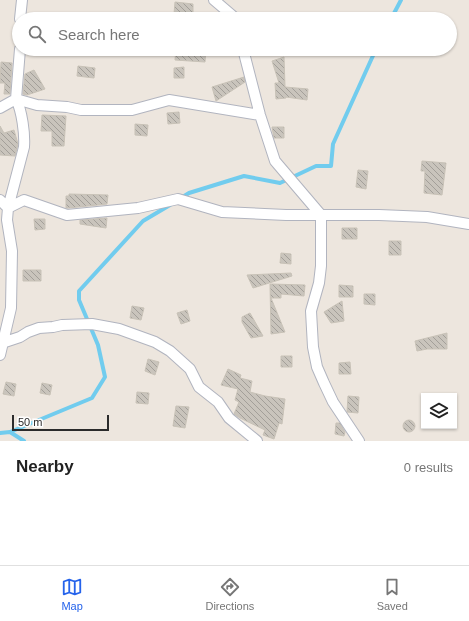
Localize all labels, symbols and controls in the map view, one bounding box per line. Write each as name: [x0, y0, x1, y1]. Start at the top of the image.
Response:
search box: [12, 12, 457, 56]
icon: search: [26, 23, 48, 45]
text: Search here: [58, 26, 140, 43]
map controls: [421, 393, 457, 429]
button: layers: [421, 393, 457, 429]
scale bar: [12, 413, 109, 432]
text: 50 m: [18, 416, 42, 428]
text: Nearby: [16, 457, 74, 476]
text: 0 results: [404, 460, 453, 475]
tab: Map: [61, 576, 83, 612]
tab: Directions: [205, 576, 254, 612]
tab: Saved: [377, 576, 408, 612]

